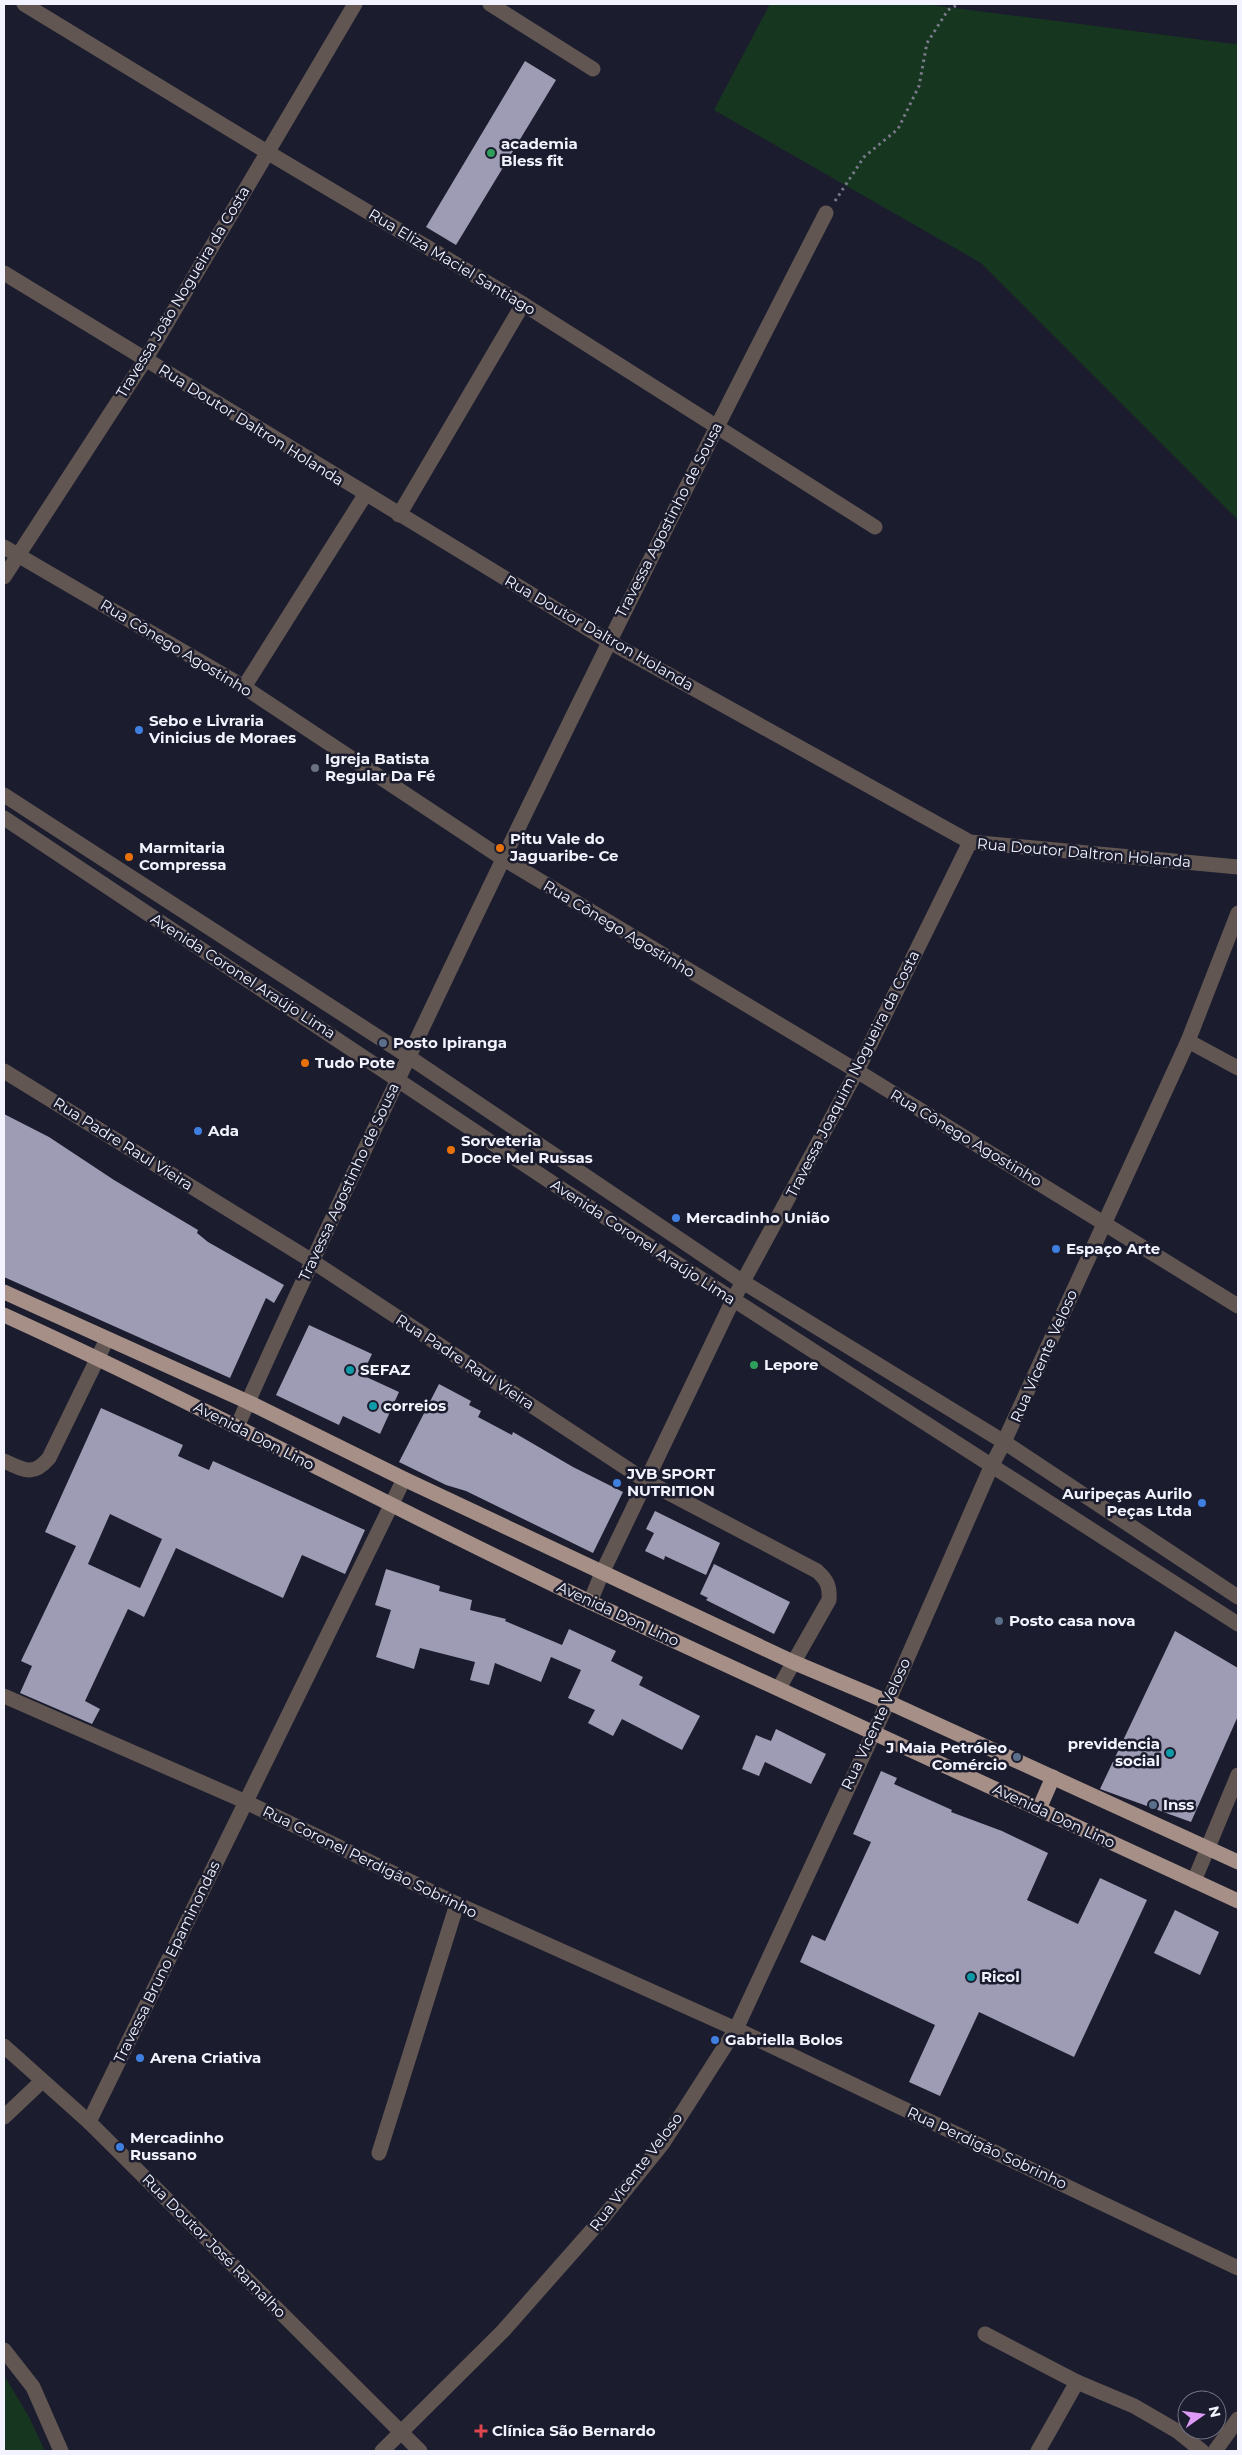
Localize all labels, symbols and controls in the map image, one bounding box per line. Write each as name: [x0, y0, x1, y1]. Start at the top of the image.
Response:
place label: academia Bless fit: [501, 134, 578, 170]
marker: academia Bless fit: [485, 147, 497, 159]
street label: Travessa João Nogueira da Costa: [112, 182, 253, 401]
street label: Rua Eliza Maciel Santiago: [365, 204, 539, 319]
street label: Rua Doutor Daltron Holanda: [155, 360, 347, 490]
street label: Travessa Agostinho de Sousa: [611, 419, 726, 620]
street label: Rua Doutor Daltron Holanda: [501, 571, 697, 695]
street label: Rua Cônego Agostinho: [97, 595, 256, 700]
place label: Sebo e Livraria Vinicius de Moraes: [148, 711, 296, 747]
marker: Sebo e Livraria Vinicius de Moraes: [133, 724, 145, 736]
place label: Igreja Batista Regular Da Fé: [325, 749, 436, 785]
marker: Igreja Batista Regular Da Fé: [309, 762, 321, 774]
place label: Pitu Vale do Jaguaribe- Ce: [509, 829, 618, 865]
street label: Rua Doutor Daltron Holanda: [976, 834, 1192, 871]
place label: Marmitaria Compressa: [139, 838, 226, 874]
marker: Pitu Vale do Jaguaribe- Ce: [494, 842, 506, 854]
marker: Marmitaria Compressa: [123, 851, 135, 863]
street label: Rua Cônego Agostinho: [540, 876, 699, 981]
street label: Avenida Coronel Araújo Lima: [147, 909, 339, 1043]
street label: Travessa Joaquim Nogueira da Costa: [782, 947, 923, 1200]
place label: Posto Ipiranga: [393, 1033, 507, 1052]
marker: Posto Ipiranga: [377, 1037, 389, 1049]
place label: Tudo Pote: [315, 1053, 395, 1072]
marker: Tudo Pote: [299, 1057, 311, 1069]
street label: Travessa Agostinho de Sousa: [294, 1080, 403, 1284]
street label: Rua Cônego Agostinho: [887, 1085, 1046, 1190]
street label: Rua Padre Raul Vieira: [50, 1093, 197, 1194]
place label: Ada: [207, 1121, 239, 1140]
marker: Ada: [192, 1125, 204, 1137]
place label: Sorveteria Doce Mel Russas: [461, 1131, 593, 1167]
marker: Sorveteria Doce Mel Russas: [445, 1144, 457, 1156]
street label: Avenida Coronel Araújo Lima: [547, 1175, 739, 1309]
place label: Mercadinho União: [686, 1208, 830, 1227]
marker: Mercadinho União: [670, 1212, 682, 1224]
place label: Espaço Arte: [1066, 1239, 1160, 1258]
marker: Espaço Arte: [1050, 1243, 1062, 1255]
street label: Rua Vicente Veloso: [1006, 1287, 1081, 1425]
street label: Rua Padre Raul Vieira: [392, 1310, 538, 1413]
place label: Lepore: [764, 1355, 818, 1374]
marker: Lepore: [748, 1359, 760, 1371]
place label: SEFAZ: [360, 1360, 410, 1379]
marker: SEFAZ: [344, 1364, 356, 1376]
place label: correios: [383, 1396, 446, 1415]
street label: Avenida Don Lino: [191, 1397, 318, 1474]
marker: correios: [367, 1400, 379, 1412]
place label: JVB SPORT NUTRITION: [626, 1464, 716, 1500]
marker: JVB SPORT NUTRITION: [611, 1477, 623, 1489]
place label: Auripeças Aurilo Peças Ltda: [1061, 1484, 1192, 1520]
marker: Auripeças Aurilo Peças Ltda: [1196, 1497, 1208, 1509]
street label: Avenida Don Lino: [554, 1577, 682, 1650]
place label: Posto casa nova: [1009, 1611, 1135, 1630]
marker: Posto casa nova: [993, 1615, 1005, 1627]
street label: Rua Vicente Veloso: [837, 1655, 914, 1793]
place label: previdencia social: [1068, 1734, 1160, 1770]
place label: J Maia Petróleo Comércio: [885, 1738, 1007, 1774]
marker: previdencia social: [1164, 1747, 1176, 1759]
marker: J Maia Petróleo Comércio: [1011, 1751, 1023, 1763]
street label: Avenida Don Lino: [990, 1779, 1118, 1852]
place label: Inss: [1163, 1795, 1194, 1814]
marker: Inss: [1147, 1799, 1159, 1811]
street label: Rua Coronel Perdigão Sobrinho: [260, 1801, 481, 1922]
street label: Travessa Bruno Epaminondas: [109, 1858, 224, 2066]
place label: Ricol: [981, 1967, 1020, 1986]
marker: Ricol: [965, 1971, 977, 1983]
place label: Gabriella Bolos: [725, 2030, 843, 2049]
marker: Gabriella Bolos: [709, 2034, 721, 2046]
place label: Arena Criativa: [149, 2048, 261, 2067]
marker: Arena Criativa: [134, 2052, 146, 2064]
street label: Rua Perdigão Sobrinho: [904, 2102, 1070, 2193]
street label: Rua Vicente Veloso: [585, 2109, 686, 2235]
place label: Mercadinho Russano: [130, 2128, 224, 2164]
marker: Mercadinho Russano: [114, 2141, 126, 2153]
street label: Rua Doutor José Ramalho: [138, 2170, 290, 2322]
north arrow: [1177, 2390, 1227, 2440]
text: N: [1205, 2404, 1225, 2420]
place label: Clínica São Bernardo: [492, 2421, 656, 2440]
marker: Clínica São Bernardo: [474, 2424, 488, 2438]

